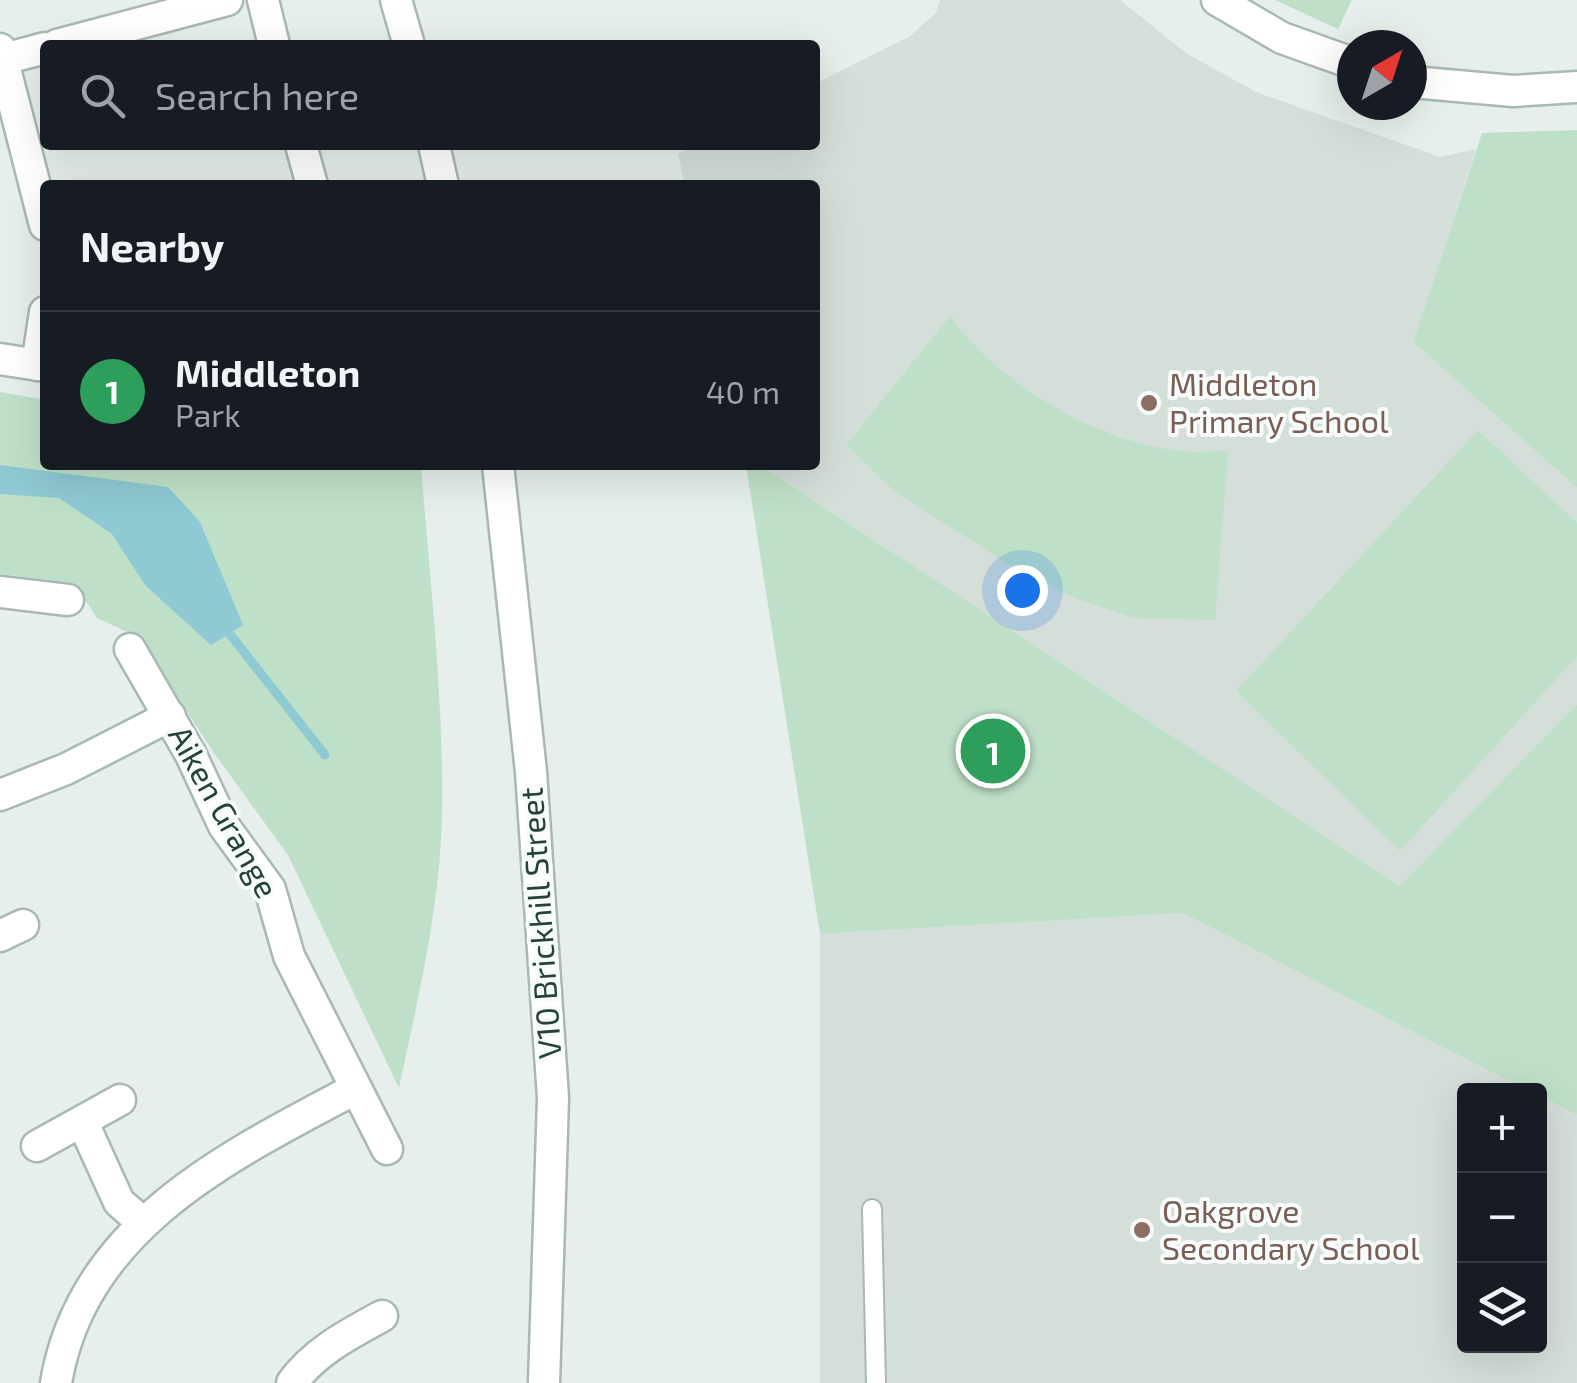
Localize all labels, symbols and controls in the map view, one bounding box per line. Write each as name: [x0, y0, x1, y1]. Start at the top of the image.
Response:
north arrow: [1337, 30, 1427, 120]
search box: [40, 40, 820, 150]
icon: search: [75, 68, 130, 123]
text: Search here: [155, 72, 359, 118]
text: Nearby: [80, 220, 224, 270]
text: Middleton: [175, 349, 360, 395]
place label: Middleton Primary School: [1169, 364, 1389, 439]
text: 1: [106, 372, 119, 410]
text: 40 m: [706, 372, 780, 410]
marker: Middleton Primary School: [1138, 392, 1160, 414]
text: Park: [175, 395, 240, 433]
your location: [997, 565, 1048, 616]
pin: 1: [960, 714, 1026, 788]
street label: Aiken Grange: [162, 718, 288, 904]
street label: V10 Brickhill Street: [511, 786, 567, 1060]
map controls: [1457, 1083, 1547, 1353]
button: +: [1457, 1083, 1547, 1173]
button: −: [1457, 1173, 1547, 1263]
place label: Oakgrove Secondary School: [1162, 1191, 1420, 1266]
marker: Oakgrove Secondary School: [1131, 1219, 1153, 1241]
button: layers: [1457, 1263, 1547, 1353]

